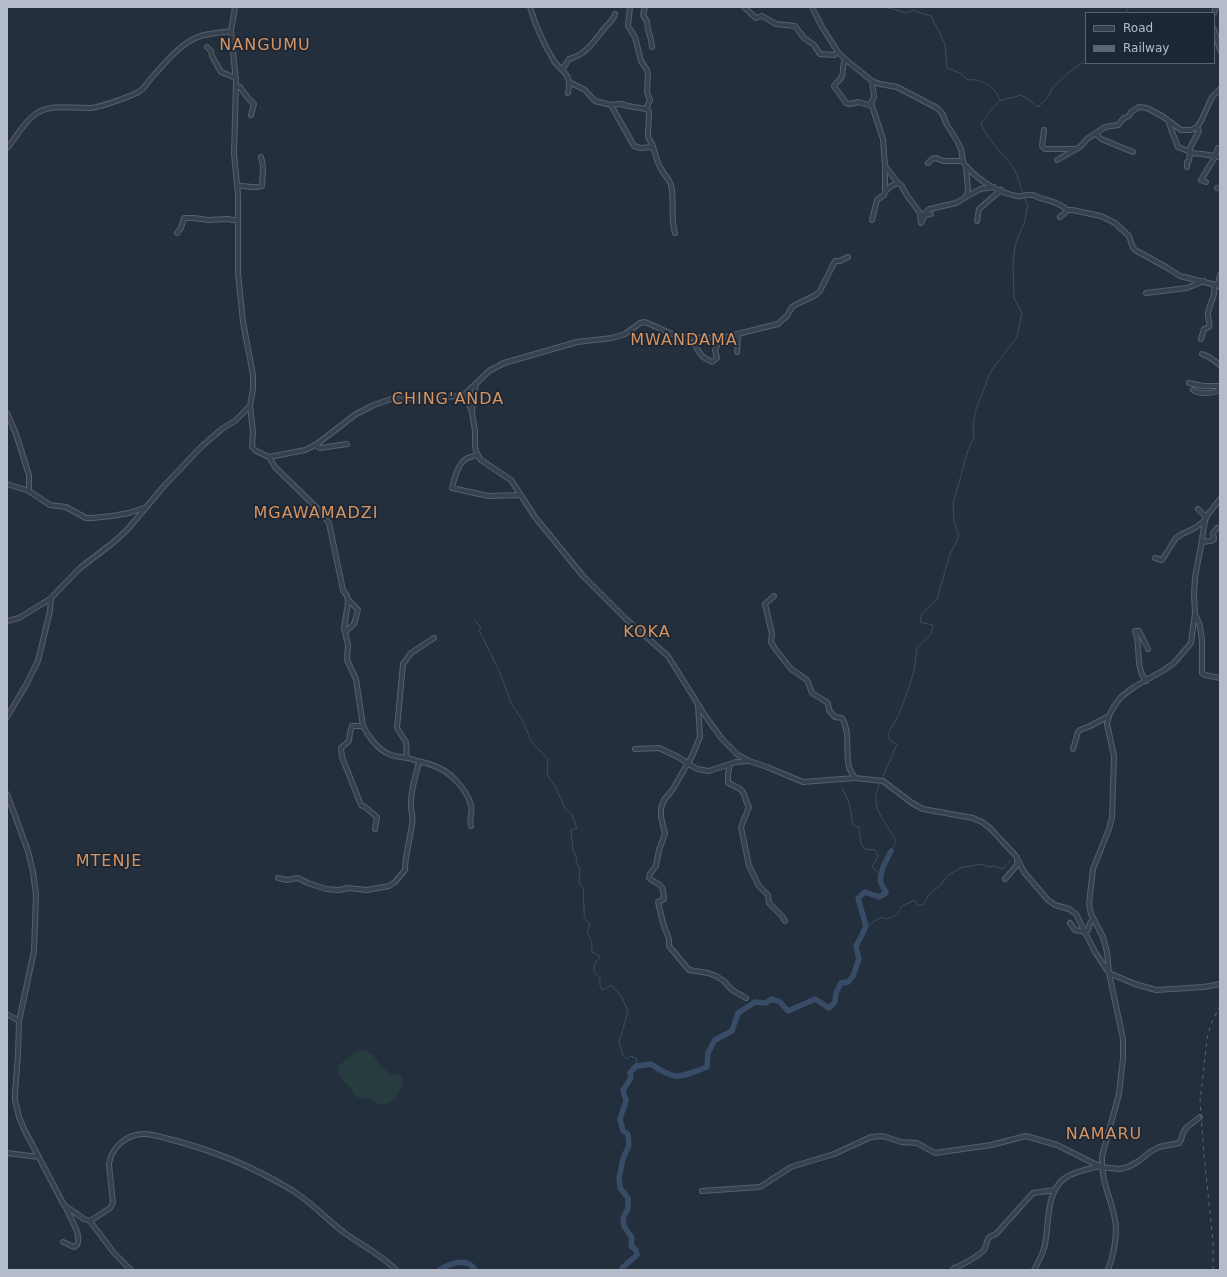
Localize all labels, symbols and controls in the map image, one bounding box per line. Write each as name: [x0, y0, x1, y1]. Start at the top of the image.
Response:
legend: [1085, 12, 1215, 64]
text: Road: [1123, 21, 1153, 35]
district label: NANGUMU: [219, 36, 311, 56]
text: Railway: [1123, 41, 1169, 55]
district label: MWANDAMA: [630, 331, 738, 351]
district label: CHING'ANDA: [392, 390, 504, 410]
district label: MGAWAMADZI: [254, 504, 378, 524]
district label: KOKA: [623, 623, 671, 643]
district label: MTENJE: [76, 852, 142, 872]
district label: NAMARU: [1066, 1125, 1142, 1145]

